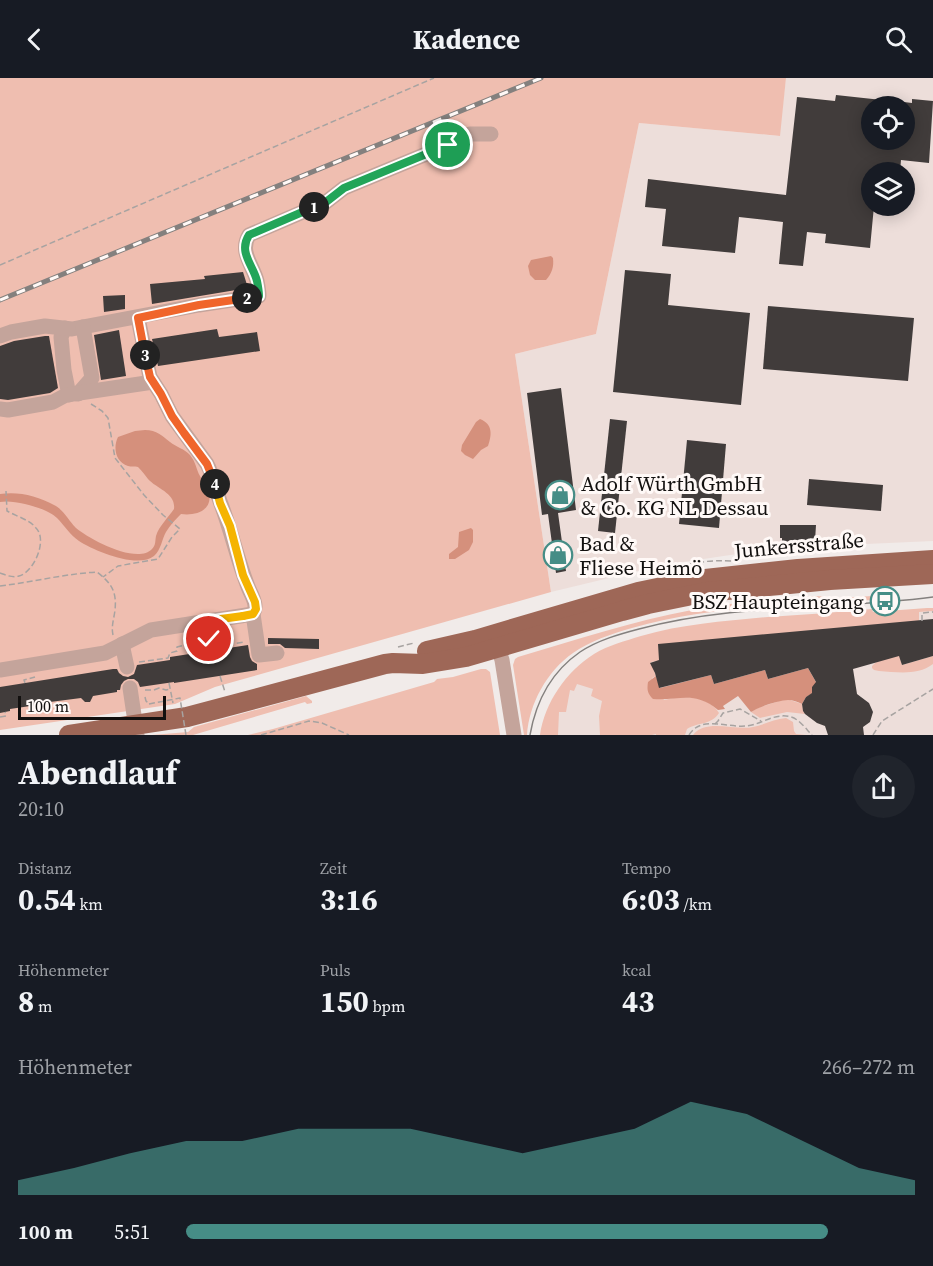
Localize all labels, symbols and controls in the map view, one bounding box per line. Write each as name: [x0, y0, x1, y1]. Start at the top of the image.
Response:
text: Kadence: [413, 21, 520, 58]
icon: back: [18, 23, 51, 56]
icon: search: [882, 23, 915, 56]
map controls: [861, 96, 915, 216]
button: locate: [861, 96, 915, 150]
pin: [422, 119, 473, 170]
icon: arrive: [431, 128, 464, 161]
button: layers: [861, 162, 915, 216]
pin: 1: [299, 192, 329, 222]
text: 1: [310, 196, 318, 218]
pin: 2: [232, 283, 262, 313]
text: 2: [243, 287, 251, 309]
pin: 3: [130, 340, 160, 370]
text: 3: [141, 344, 149, 366]
pin: 4: [200, 469, 230, 499]
place label: Adolf Würth GmbH & Co. KG NL Dessau: [581, 469, 769, 522]
text: 4: [211, 473, 219, 495]
shop icon: Adolf Würth GmbH & Co. KG NL Dessau: [544, 479, 576, 511]
street label: Junkersstraße: [732, 525, 865, 565]
place label: Bad & Fliese Heimö: [579, 529, 703, 582]
shop icon: Bad & Fliese Heimö: [542, 539, 574, 571]
bus stop icon: BSZ Haupteingang: [869, 585, 901, 617]
place label: BSZ Haupteingang: [692, 587, 864, 616]
pin: [183, 613, 234, 664]
icon: check: [192, 622, 225, 655]
scale bar: [18, 693, 166, 720]
text: 100 m: [27, 695, 69, 717]
text: Abendlauf: [18, 750, 177, 795]
button: share: [852, 755, 915, 818]
text: 20:10: [18, 795, 64, 823]
text: Distanz: [18, 857, 71, 879]
text: Zeit: [320, 857, 347, 879]
text: Tempo: [622, 857, 671, 879]
text: 0.54: [18, 879, 76, 920]
text: 3:16: [320, 879, 378, 920]
text: 6:03: [622, 879, 680, 920]
text: km: [76, 893, 103, 915]
text: /km: [680, 893, 712, 915]
text: Höhenmeter: [18, 959, 109, 981]
text: Puls: [320, 959, 350, 981]
text: kcal: [622, 959, 651, 981]
text: 8: [18, 981, 34, 1022]
text: 150: [320, 981, 369, 1022]
text: 43: [622, 981, 655, 1022]
text: m: [34, 995, 52, 1017]
text: bpm: [369, 995, 405, 1017]
text: Höhenmeter: [18, 1053, 132, 1081]
text: 266–272 m: [822, 1053, 915, 1081]
text: 100 m: [18, 1218, 73, 1246]
text: 5:51: [114, 1218, 150, 1246]

